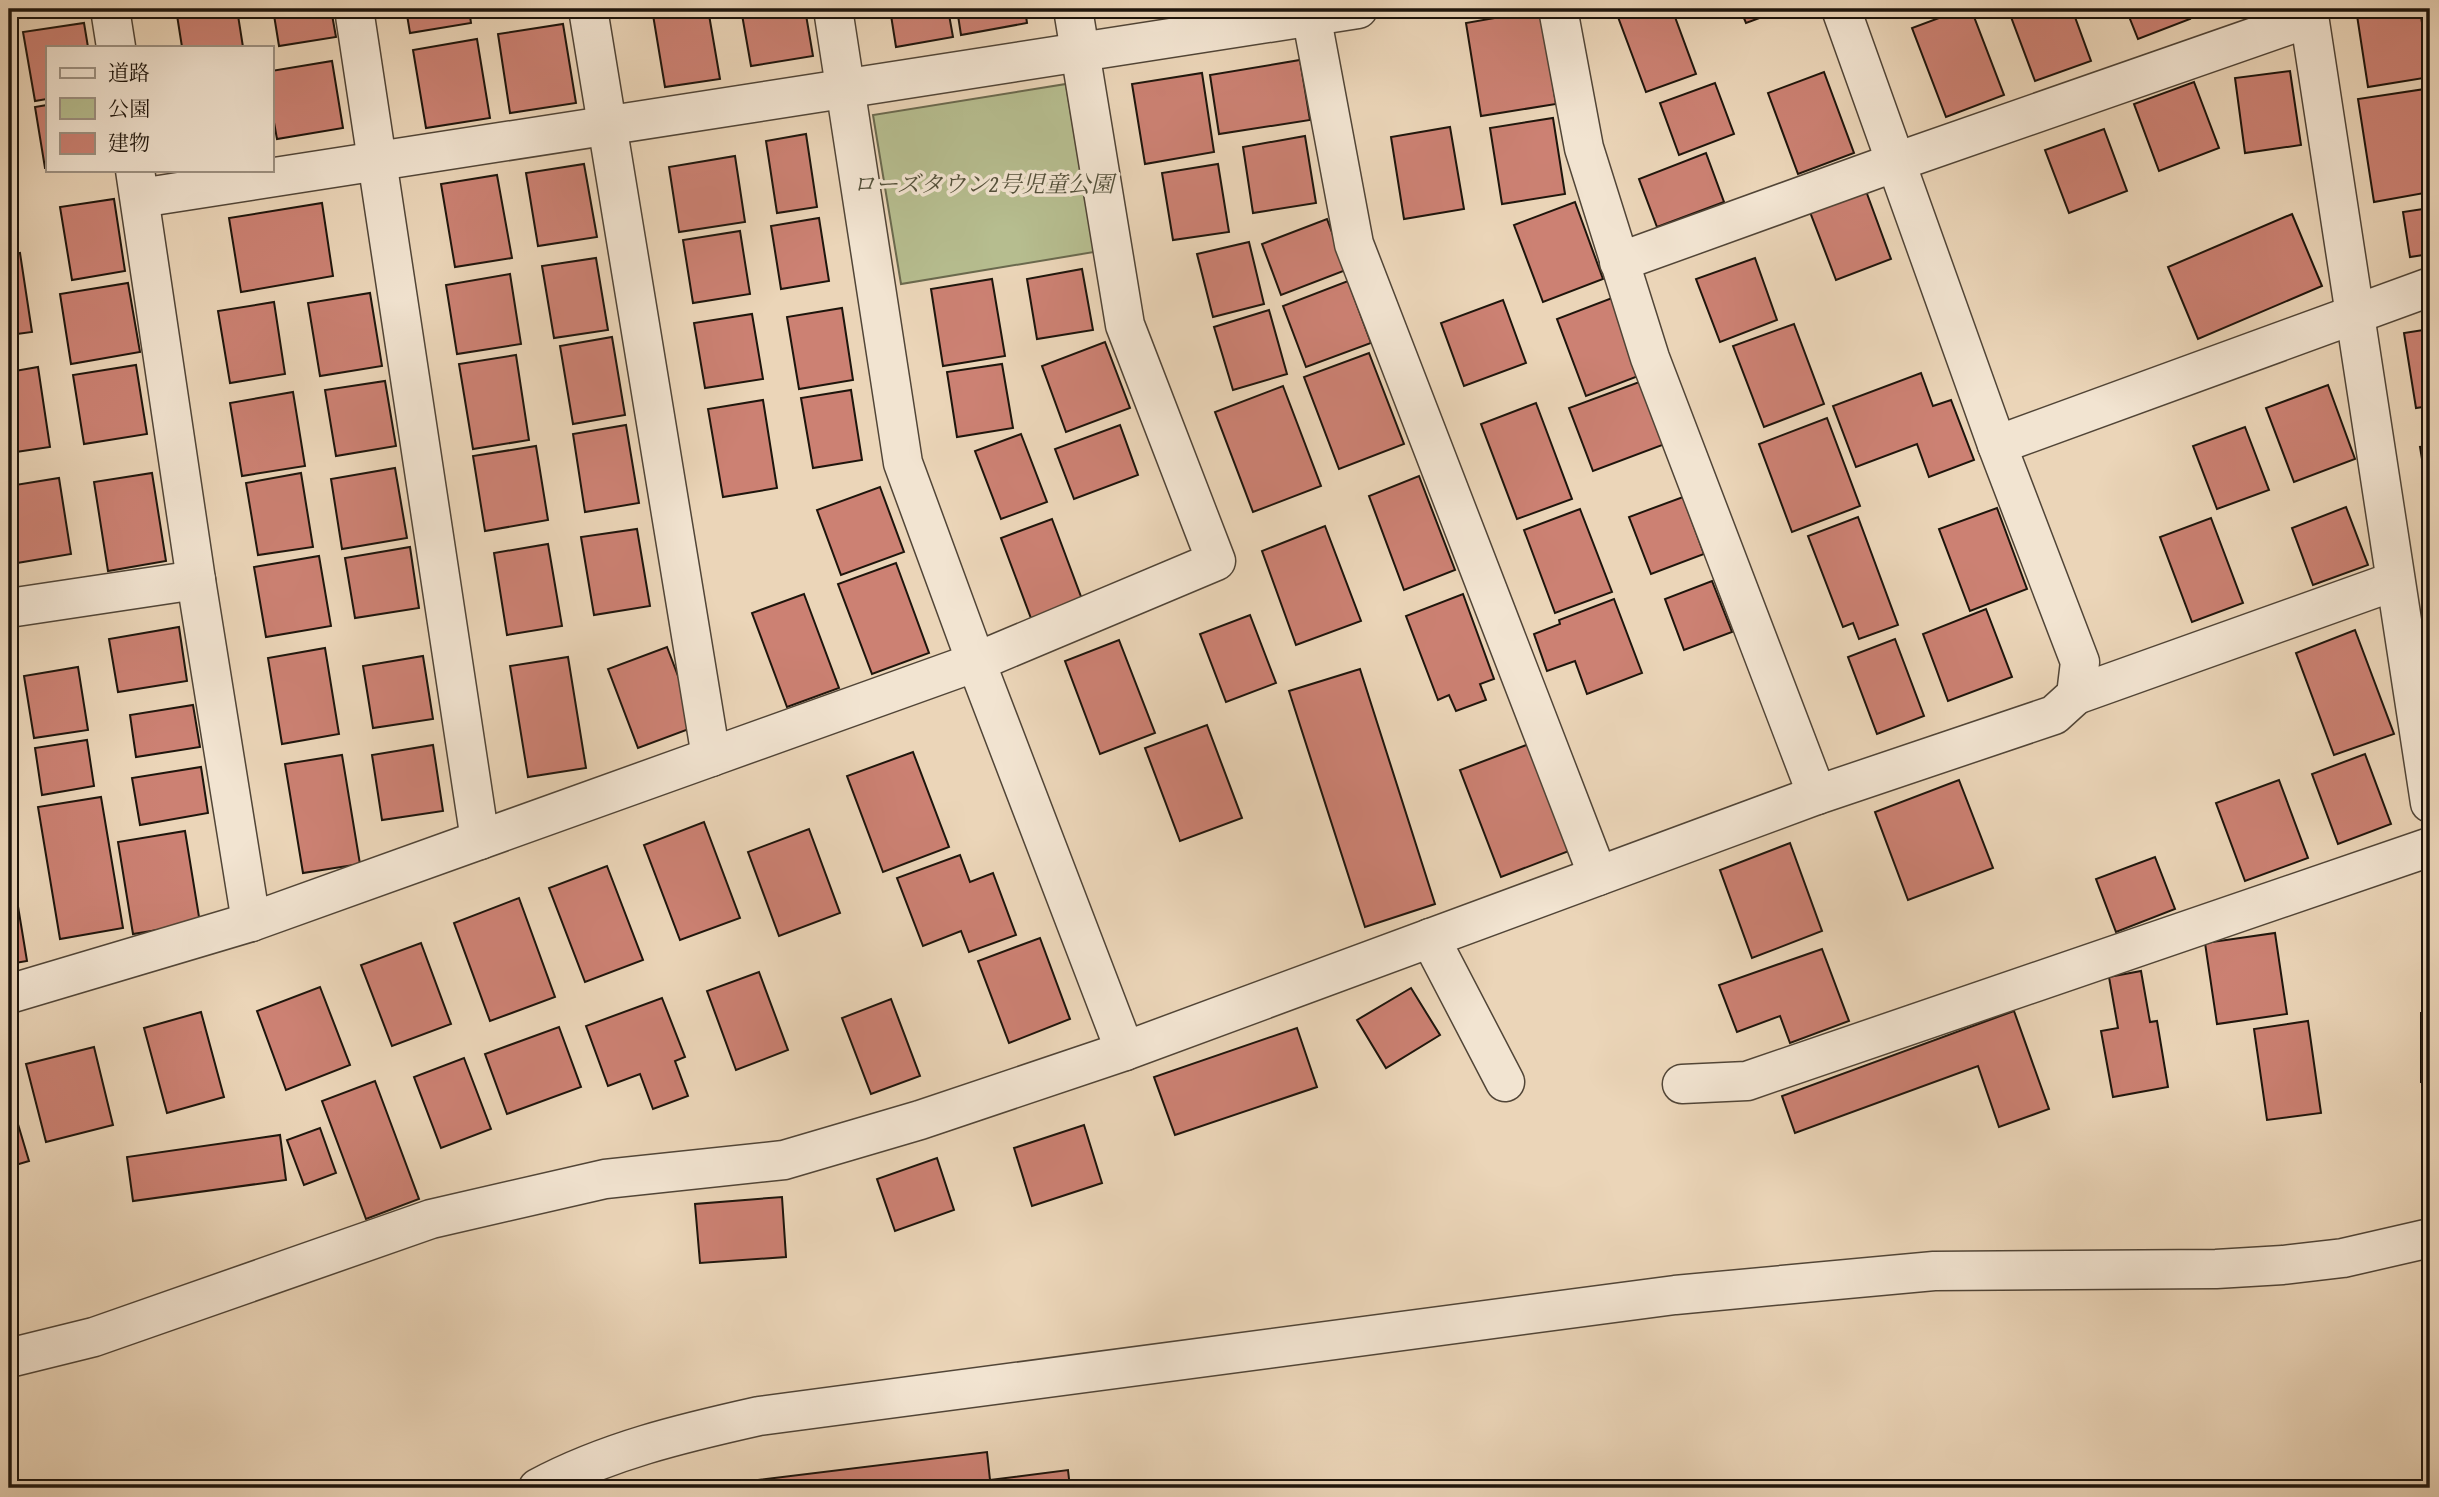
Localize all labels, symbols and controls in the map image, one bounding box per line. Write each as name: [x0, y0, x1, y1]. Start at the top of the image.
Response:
legend: [46, 46, 273, 172]
text: 道路: [108, 57, 150, 88]
text: 公園: [108, 93, 150, 124]
text: 建物: [108, 127, 150, 158]
park label: ローズタウン2号児童公園: [852, 167, 1118, 200]

